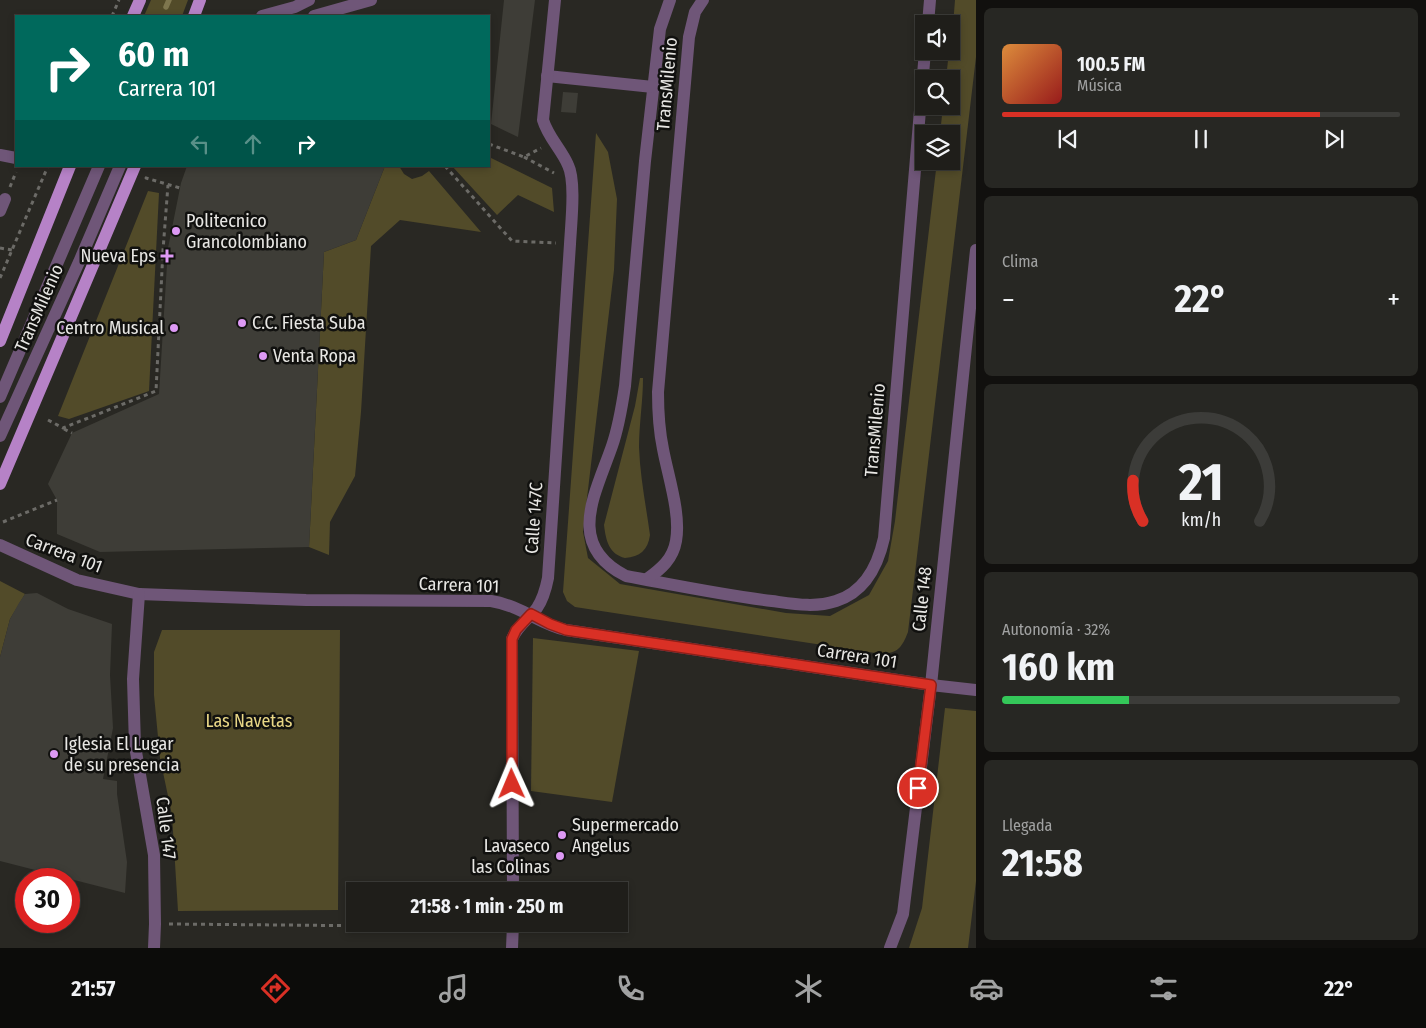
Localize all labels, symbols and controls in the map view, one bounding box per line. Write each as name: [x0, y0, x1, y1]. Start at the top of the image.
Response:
map controls: [915, 15, 960, 170]
button: sound: [915, 15, 960, 60]
text: 60 m: [118, 33, 189, 75]
icon: right: [35, 35, 100, 100]
street label: TransMilenio: [652, 36, 682, 132]
text: 100.5 FM: [1077, 53, 1145, 76]
button: search: [915, 70, 960, 115]
text: Carrera 101: [118, 75, 216, 102]
text: Música: [1077, 76, 1122, 95]
button: layers: [915, 125, 960, 170]
icon: previous: [1054, 125, 1082, 153]
icon: pause: [1187, 125, 1215, 153]
icon: next: [1320, 125, 1348, 153]
icon: left: [186, 130, 214, 158]
icon: ahead: [239, 130, 267, 158]
icon: right: [292, 130, 320, 158]
place label: Politecnico Grancolombiano: [186, 210, 307, 253]
marker: Politecnico Grancolombiano: [170, 225, 182, 237]
place label: Nueva Eps: [81, 245, 156, 267]
marker: Nueva Eps: [160, 249, 174, 263]
text: Clima: [1002, 252, 1038, 271]
street label: TransMilenio: [10, 261, 68, 355]
text: 22°: [1174, 276, 1227, 322]
text: −: [1002, 283, 1015, 316]
text: +: [1387, 283, 1400, 316]
place label: C.C. Fiesta Suba: [252, 312, 366, 334]
place label: Centro Musical: [56, 317, 164, 339]
marker: C.C. Fiesta Suba: [236, 317, 248, 329]
marker: Centro Musical: [168, 322, 180, 334]
place label: Venta Ropa: [273, 345, 356, 367]
marker: Venta Ropa: [257, 350, 269, 362]
street label: TransMilenio: [860, 382, 890, 478]
text: 21: [1177, 451, 1224, 514]
street label: Calle 147C: [521, 481, 547, 555]
text: km/h: [1181, 509, 1221, 531]
street label: Carrera 101: [22, 528, 106, 578]
street label: Calle 148: [908, 566, 936, 632]
street label: Carrera 101: [418, 573, 500, 597]
text: Autonomía · 32%: [1002, 620, 1110, 639]
street label: Carrera 101: [816, 639, 898, 673]
text: 160 km: [1002, 644, 1115, 690]
park label: Las Navetas: [206, 710, 293, 732]
place label: Iglesia El Lugar de su presencia: [64, 733, 180, 776]
marker: Iglesia El Lugar de su presencia: [48, 748, 60, 760]
position arrow: [485, 757, 537, 809]
pin: [897, 767, 939, 809]
icon: arrive: [904, 774, 932, 802]
street label: Calle 147: [151, 795, 181, 861]
place label: Supermercado Angelus: [572, 814, 679, 857]
text: Llegada: [1002, 816, 1052, 835]
marker: Supermercado Angelus: [556, 829, 568, 841]
place label: Lavaseco las Colinas: [471, 835, 550, 878]
text: 21:58: [1002, 840, 1083, 886]
marker: Lavaseco las Colinas: [554, 850, 566, 862]
speed limit sign: 30: [15, 868, 80, 933]
text: 21:58 · 1 min · 250 m: [410, 895, 564, 918]
icon: directions: [258, 971, 293, 1006]
icon: music: [436, 971, 471, 1006]
icon: phone: [613, 971, 648, 1006]
icon: climate: [791, 971, 826, 1006]
icon: car: [969, 971, 1004, 1006]
icon: filters: [1146, 971, 1181, 1006]
text: 21:57: [71, 975, 115, 1002]
text: 22°: [1324, 975, 1355, 1002]

